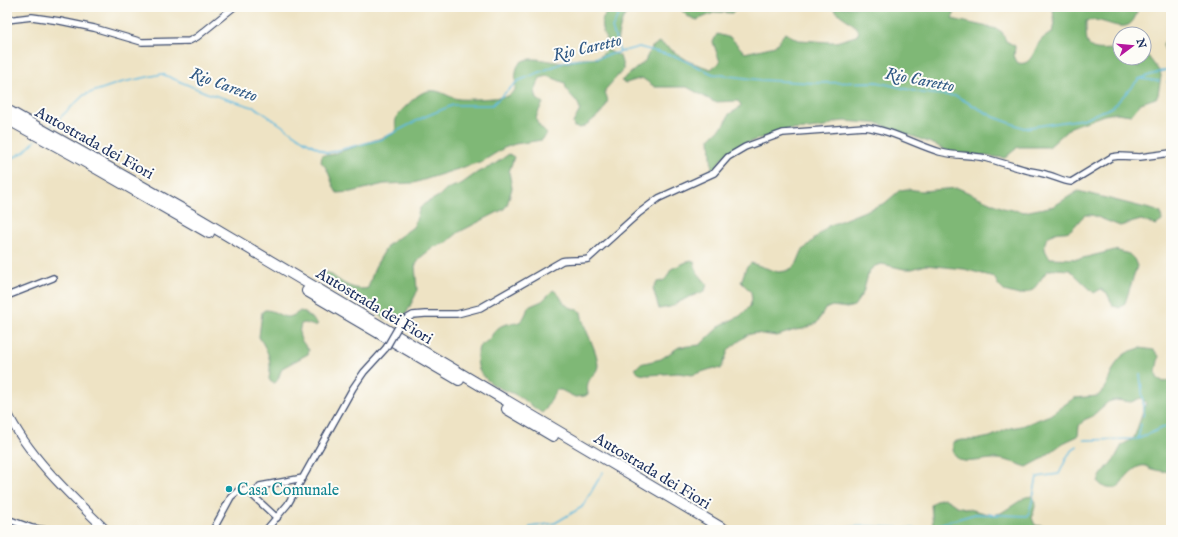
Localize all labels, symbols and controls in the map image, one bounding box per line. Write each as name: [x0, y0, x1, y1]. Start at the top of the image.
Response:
north arrow: [1112, 26, 1152, 66]
water label: Rio Caretto: [551, 30, 624, 67]
text: N: [1132, 36, 1149, 50]
water label: Rio Caretto: [883, 63, 956, 97]
water label: Rio Caretto: [187, 64, 260, 107]
street label: Autostrada dei Fiori: [30, 102, 157, 185]
street label: Autostrada dei Fiori: [311, 263, 436, 349]
street label: Autostrada dei Fiori: [589, 428, 714, 514]
place label: Casa Comunale: [237, 481, 339, 501]
marker: Casa Comunale: [224, 484, 234, 494]

